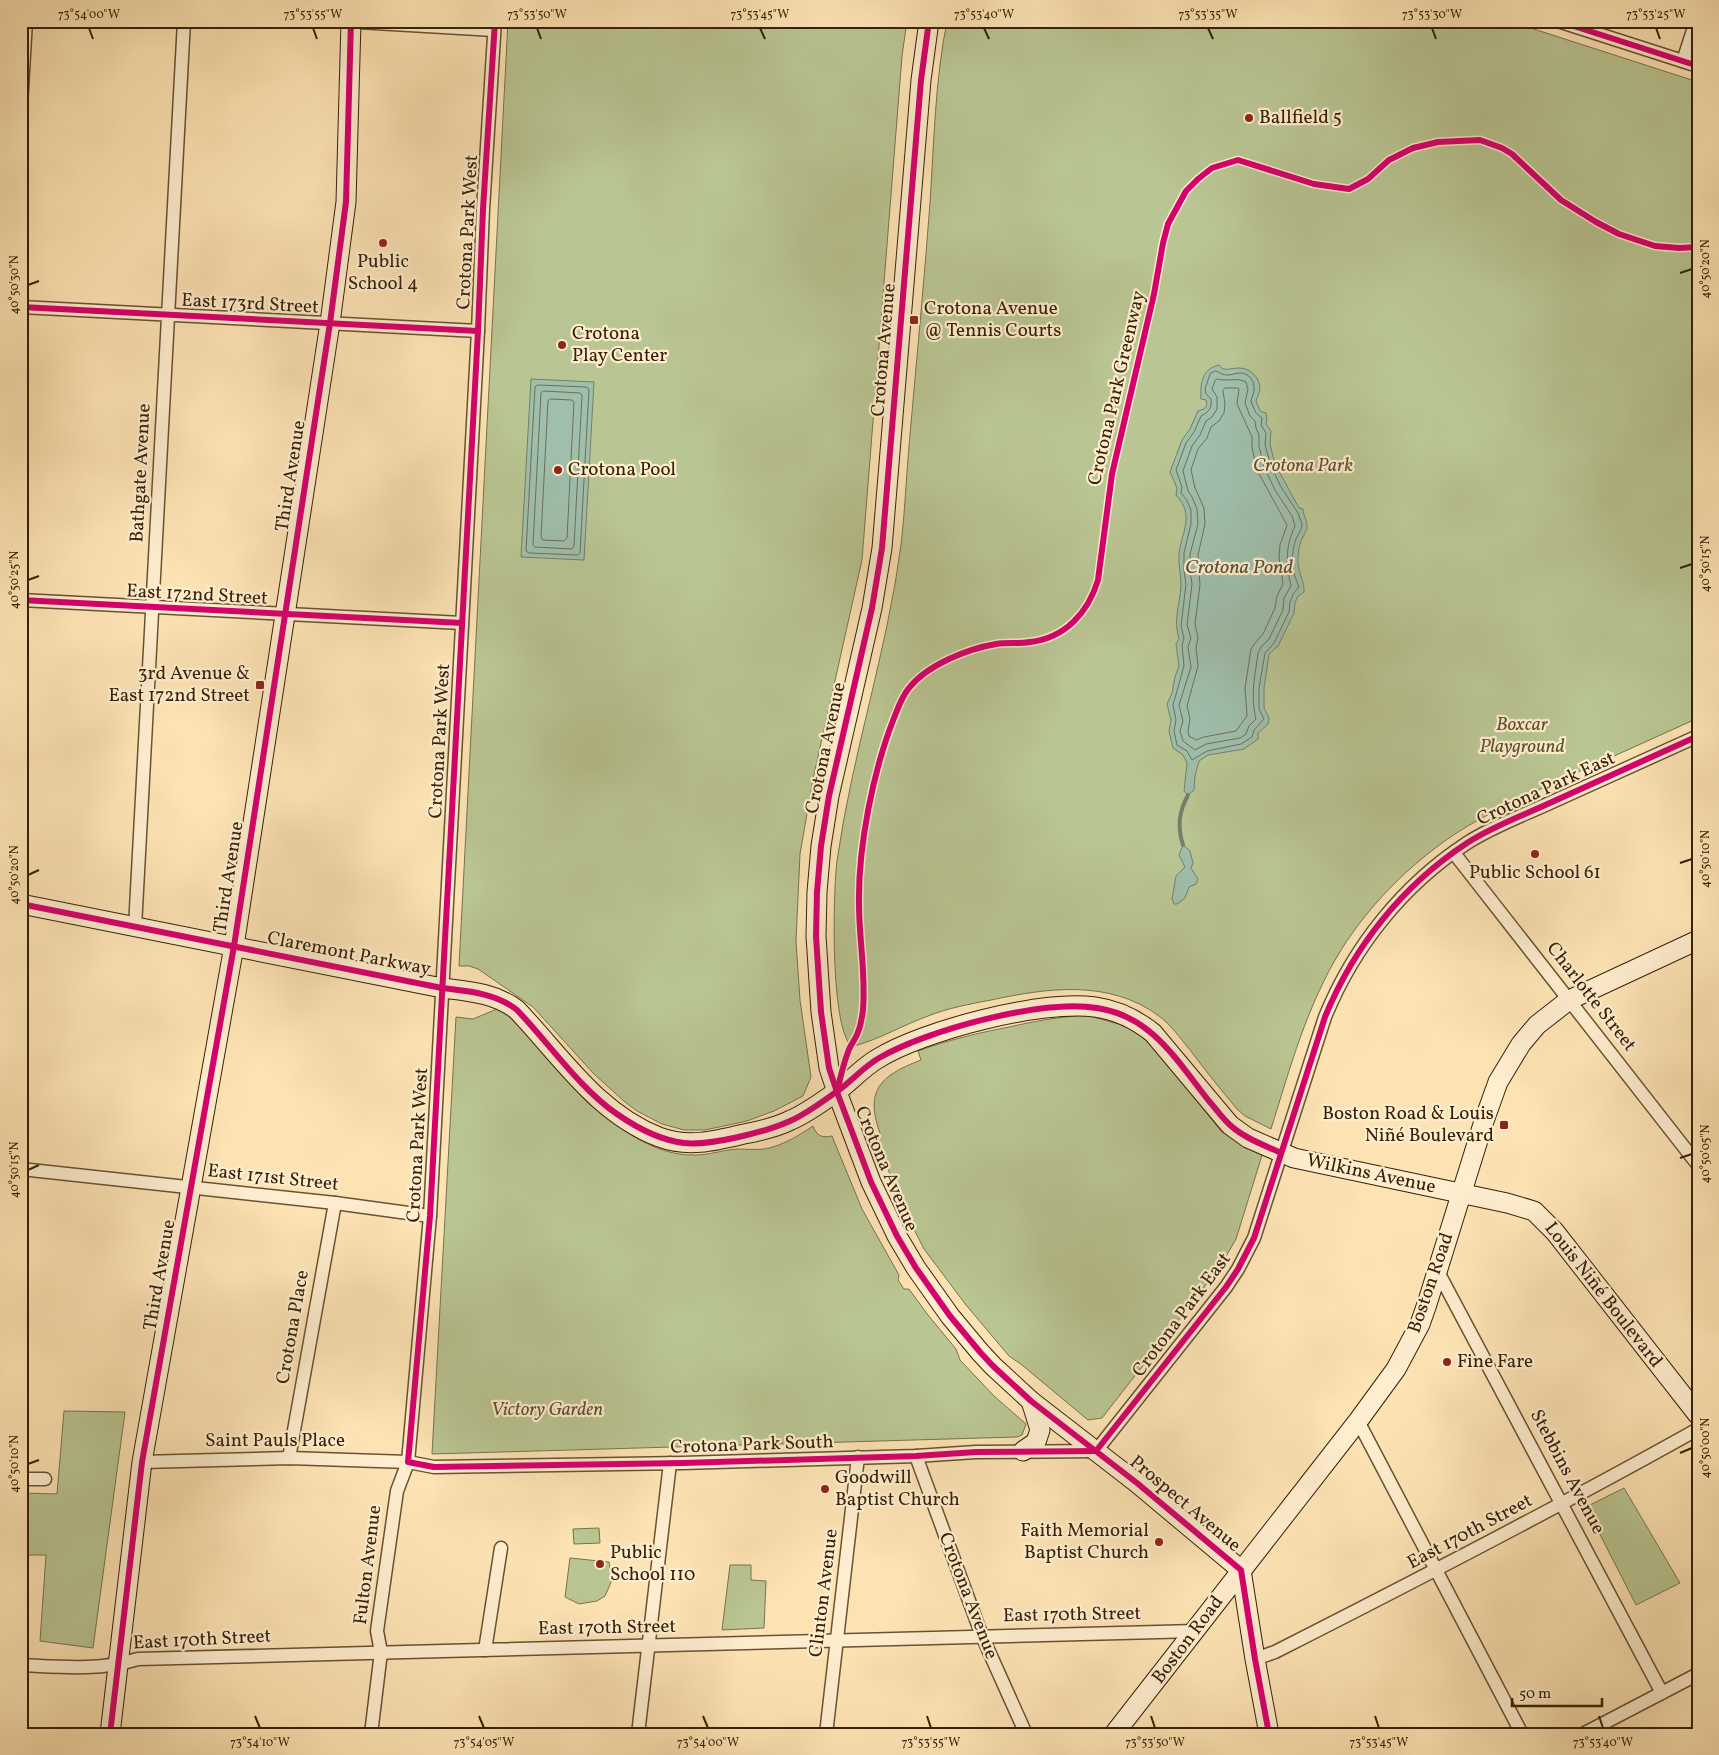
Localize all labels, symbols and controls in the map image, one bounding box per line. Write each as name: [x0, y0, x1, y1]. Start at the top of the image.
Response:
text: 73°54'00"W: [58, 7, 120, 23]
text: 73°53'55"W: [284, 7, 342, 23]
text: 73°53'50"W: [507, 7, 567, 23]
text: 73°53'45"W: [731, 7, 789, 23]
text: 73°53'40"W: [954, 7, 1014, 23]
text: 73°53'35"W: [1178, 7, 1238, 23]
text: 73°53'30"W: [1402, 7, 1462, 23]
text: 73°53'25"W: [1626, 7, 1686, 23]
place label: Ballfield 5: [1259, 105, 1342, 131]
marker: Ballfield 5: [1243, 112, 1255, 124]
street label: Crotona Park West: [451, 154, 485, 310]
marker: Public School 4: [377, 237, 389, 249]
text: 40°50'20"N: [1698, 239, 1714, 299]
place label: Public School 4: [348, 249, 418, 297]
text: 40°50'30"N: [7, 255, 23, 315]
street label: Crotona Avenue: [865, 282, 903, 418]
street label: East 173rd Street: [181, 287, 320, 321]
street label: Crotona Park Greenway: [1082, 288, 1152, 488]
place label: Crotona Avenue @ Tennis Courts: [924, 296, 1061, 344]
marker: Crotona Avenue @ Tennis Courts: [908, 314, 920, 326]
place label: Crotona Play Center: [572, 321, 667, 369]
marker: Crotona Play Center: [556, 339, 568, 351]
street label: Bathgate Avenue: [124, 403, 158, 543]
street label: Third Avenue: [269, 418, 313, 534]
park label: Crotona Park: [1253, 453, 1353, 479]
place label: Crotona Pool: [568, 457, 676, 483]
marker: Crotona Pool: [552, 464, 564, 476]
text: 40°50'15"N: [1698, 536, 1714, 592]
text: 40°50'25"N: [7, 551, 23, 609]
water label: Crotona Pond: [1185, 554, 1293, 582]
street label: East 172nd Street: [126, 578, 269, 612]
place label: 3rd Avenue & East 172nd Street: [108, 661, 250, 709]
street label: Crotona Park West: [423, 663, 457, 819]
marker: 3rd Avenue & East 172nd Street: [254, 679, 266, 691]
street label: Crotona Avenue: [799, 680, 853, 816]
park label: Boxcar Playground: [1479, 712, 1565, 760]
street label: Crotona Park East: [1473, 745, 1620, 832]
street label: Third Avenue: [207, 819, 251, 935]
text: 40°50'10"N: [1698, 830, 1714, 888]
text: 40°50'20"N: [7, 845, 23, 905]
marker: Public School 61: [1529, 848, 1541, 860]
place label: Public School 61: [1469, 860, 1601, 886]
street label: Claremont Parkway: [265, 925, 433, 983]
street label: Charlotte Street: [1540, 937, 1642, 1057]
street label: Crotona Park West: [401, 1067, 435, 1223]
place label: Boston Road & Louis Niñé Boulevard: [1322, 1101, 1494, 1149]
street label: Crotona Avenue: [848, 1102, 924, 1236]
marker: Boston Road & Louis Niñé Boulevard: [1498, 1119, 1510, 1131]
text: 40°50'05"N: [1698, 1124, 1714, 1183]
text: 40°50'15"N: [7, 1142, 23, 1198]
street label: Wilkins Avenue: [1304, 1148, 1438, 1200]
street label: East 171st Street: [206, 1158, 340, 1198]
street label: Third Avenue: [137, 1217, 183, 1333]
street label: Louis Niñé Boulevard: [1538, 1217, 1668, 1373]
street label: Boston Road: [1402, 1229, 1460, 1337]
street label: Crotona Park East: [1126, 1247, 1238, 1383]
street label: Crotona Place: [270, 1268, 316, 1386]
place label: Fine Fare: [1457, 1349, 1533, 1375]
marker: Fine Fare: [1441, 1356, 1453, 1368]
park label: Victory Garden: [491, 1397, 603, 1423]
street label: Stebbins Avenue: [1523, 1405, 1611, 1539]
text: 40°50'00"N: [1698, 1418, 1714, 1478]
street label: Saint Pauls Place: [205, 1428, 345, 1454]
street label: Crotona Park South: [670, 1429, 834, 1461]
text: 40°50'10"N: [7, 1435, 23, 1493]
street label: Prospect Avenue: [1124, 1450, 1246, 1558]
place label: Goodwill Baptist Church: [835, 1465, 960, 1513]
marker: Goodwill Baptist Church: [819, 1483, 831, 1495]
street label: East 170th Street: [1403, 1488, 1537, 1576]
street label: Fulton Avenue: [348, 1504, 388, 1626]
place label: Faith Memorial Baptist Church: [1020, 1518, 1149, 1566]
street label: Clinton Avenue: [803, 1527, 845, 1659]
street label: Crotona Avenue: [932, 1529, 1004, 1663]
marker: Faith Memorial Baptist Church: [1153, 1536, 1165, 1548]
place label: Public School 110: [610, 1540, 696, 1588]
marker: Public School 110: [594, 1558, 606, 1570]
street label: Boston Road: [1146, 1590, 1230, 1690]
street label: East 170th Street: [1003, 1601, 1142, 1629]
street label: East 170th Street: [538, 1614, 677, 1642]
street label: East 170th Street: [132, 1623, 272, 1657]
scale bar: [1512, 1675, 1602, 1707]
text: 50 m: [1519, 1684, 1551, 1705]
text: 73°54'10"W: [230, 1735, 290, 1751]
text: 73°54'05"W: [454, 1735, 514, 1751]
text: 73°54'00"W: [677, 1735, 739, 1751]
text: 73°53'55"W: [902, 1735, 960, 1751]
text: 73°53'50"W: [1125, 1735, 1185, 1751]
text: 73°53'45"W: [1350, 1735, 1408, 1751]
text: 73°53'40"W: [1573, 1735, 1633, 1751]

